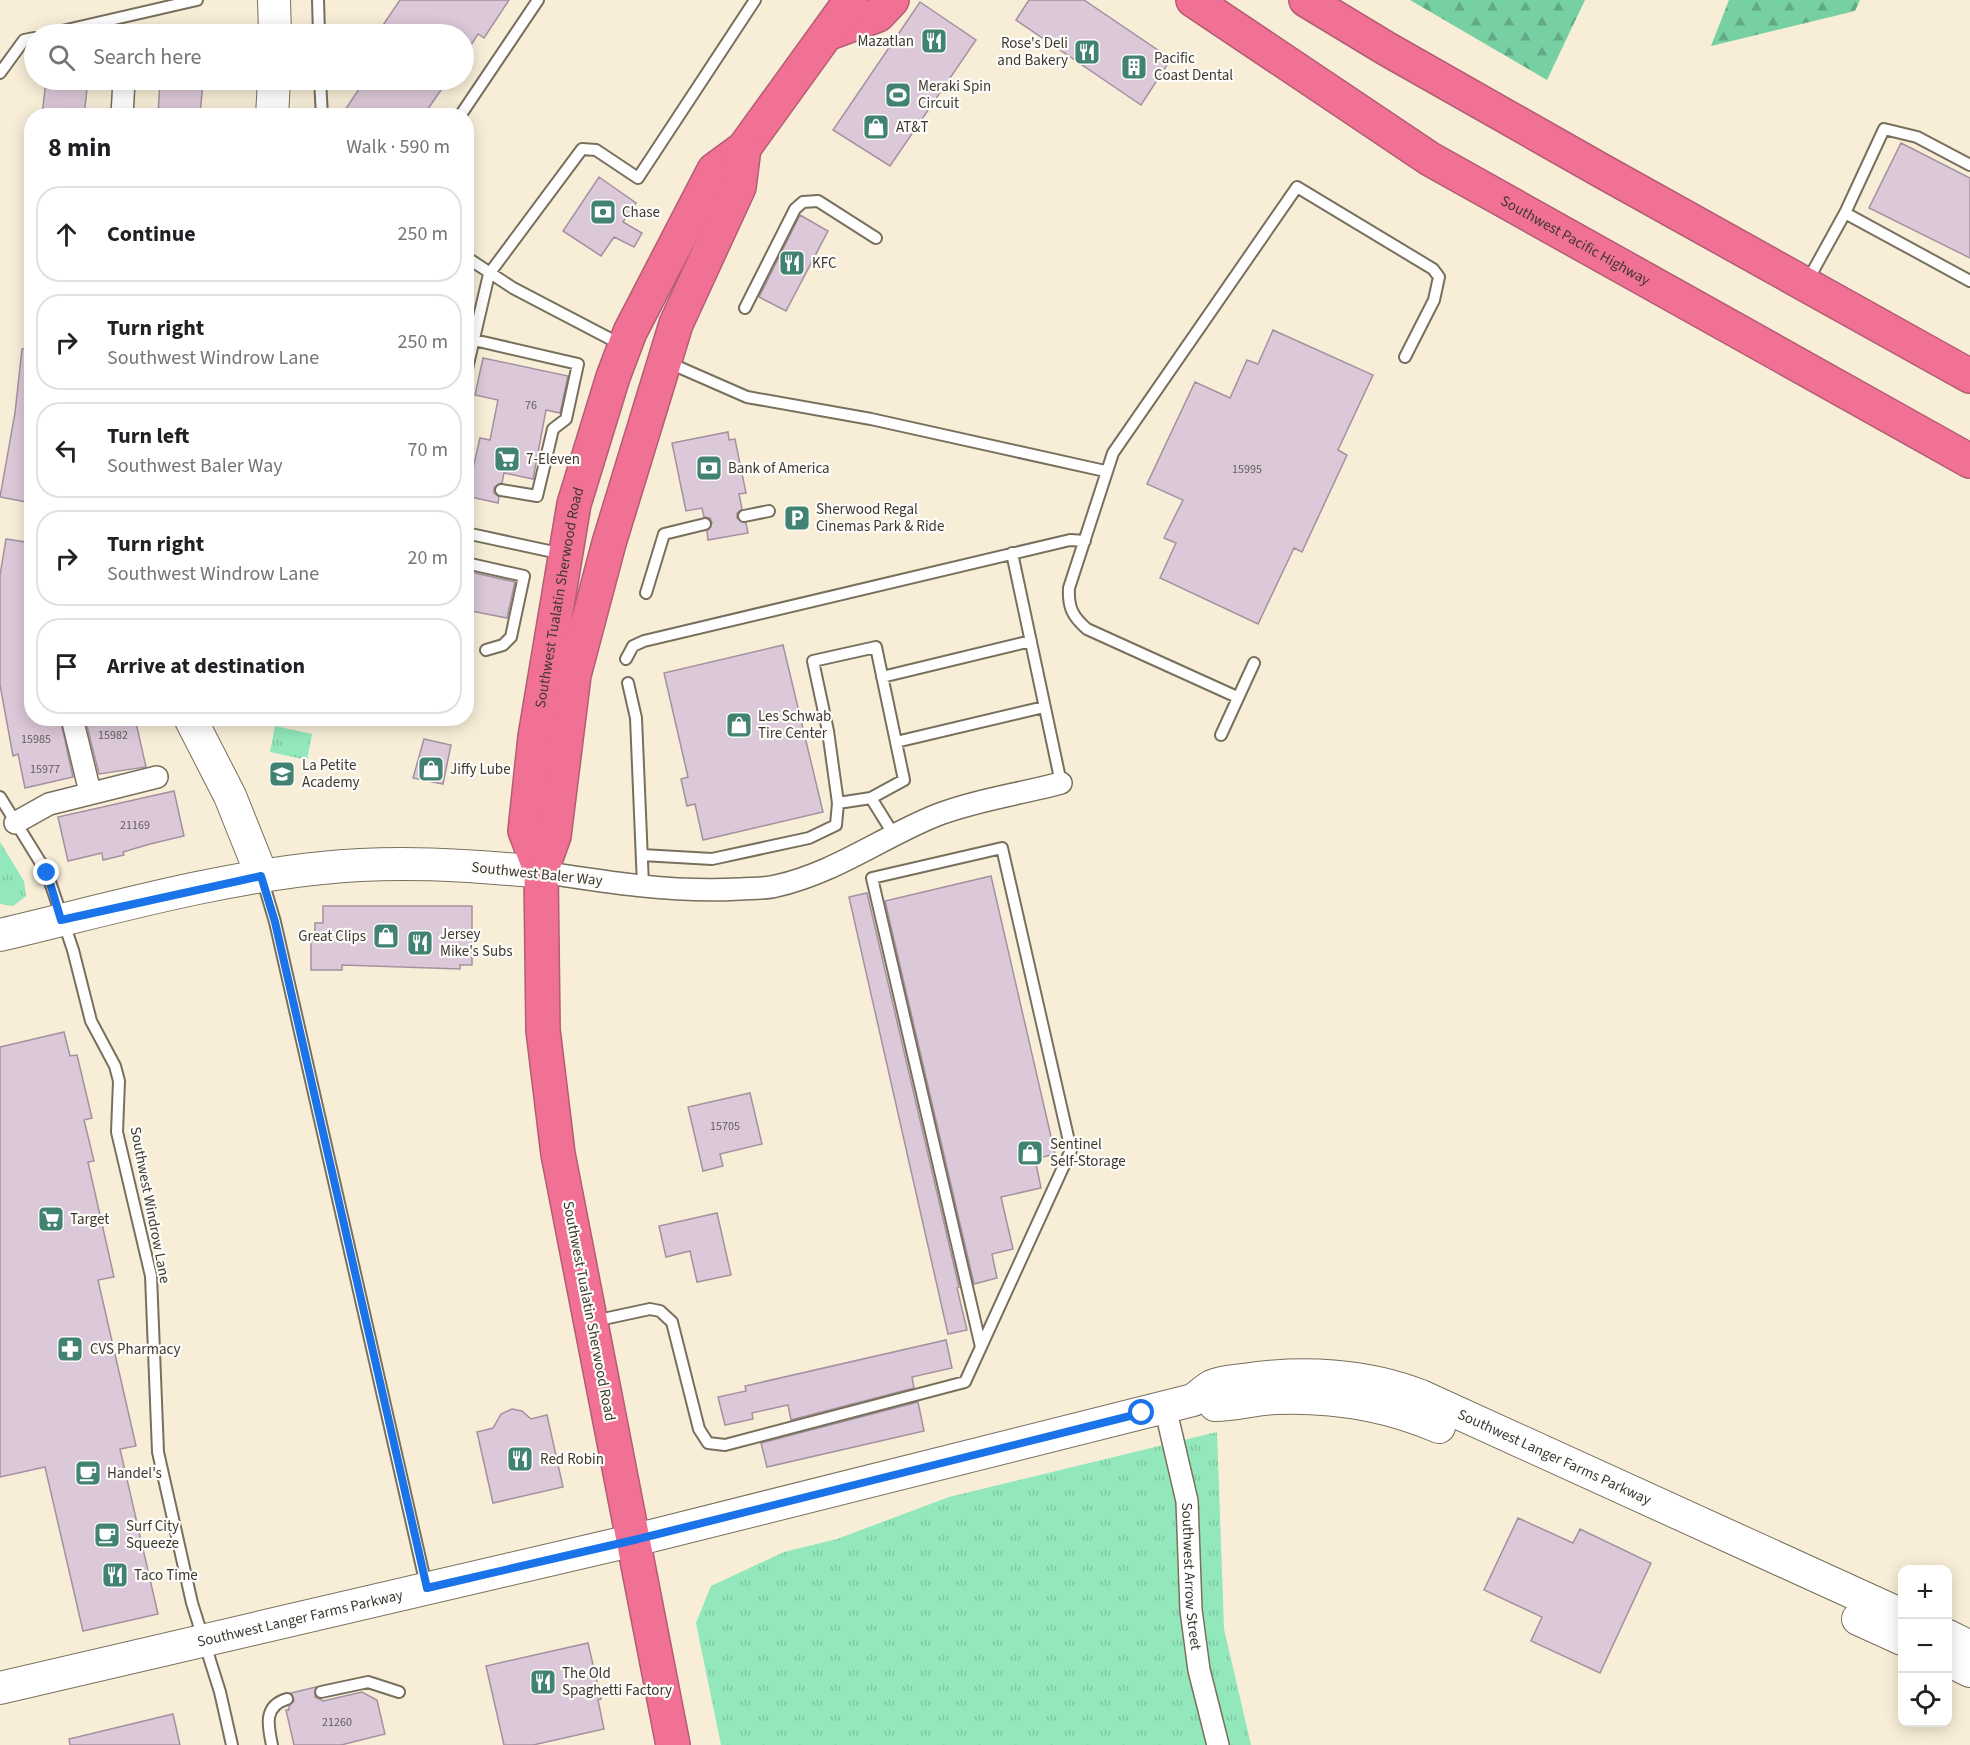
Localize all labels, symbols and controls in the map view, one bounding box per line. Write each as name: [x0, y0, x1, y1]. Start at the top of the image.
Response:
search box: [24, 24, 474, 90]
restaurant icon: Mazatlan: [919, 26, 949, 56]
place label: Mazatlan: [857, 31, 914, 52]
place label: Rose's Deli and Bakery: [997, 33, 1068, 71]
restaurant icon: Rose's Deli and Bakery: [1072, 37, 1102, 67]
icon: search: [45, 41, 78, 74]
text: Search here: [93, 41, 201, 73]
place label: Pacific Coast Dental: [1154, 48, 1233, 86]
building icon: Pacific Coast Dental: [1119, 52, 1149, 82]
place label: Meraki Spin Circuit: [918, 76, 991, 114]
sports icon: Meraki Spin Circuit: [883, 80, 913, 110]
shop icon: AT&T: [861, 112, 891, 142]
place label: AT&T: [896, 117, 929, 138]
text: 8 min: [48, 129, 111, 166]
text: Walk · 590 m: [346, 133, 450, 161]
street label: Southwest Pacific Highway: [1497, 190, 1654, 291]
bank icon: Chase: [588, 197, 618, 227]
place label: Chase: [622, 202, 660, 223]
icon: ahead: [50, 218, 83, 251]
text: Continue: [107, 218, 196, 250]
text: 250 m: [398, 220, 448, 248]
restaurant icon: KFC: [777, 248, 807, 278]
place label: KFC: [812, 253, 837, 274]
text: Turn right: [107, 312, 204, 344]
icon: right: [50, 326, 83, 359]
text: 250 m: [398, 328, 448, 356]
text: Southwest Windrow Lane: [107, 344, 319, 372]
house number: 76: [525, 397, 537, 414]
text: Turn left: [107, 420, 189, 452]
icon: left: [50, 434, 83, 467]
text: 70 m: [408, 436, 448, 464]
supermarket icon: 7-Eleven: [492, 444, 522, 474]
place label: 7-Eleven: [526, 449, 580, 470]
text: Southwest Baler Way: [107, 452, 283, 480]
bank icon: Bank of America: [694, 453, 724, 483]
place label: Bank of America: [728, 458, 830, 479]
house number: 15995: [1232, 461, 1262, 478]
street label: Southwest Tualatin Sherwood Road: [530, 485, 589, 710]
place label: Sherwood Regal Cinemas Park & Ride: [816, 499, 944, 537]
parking icon: Sherwood Regal Cinemas Park & Ride: [782, 503, 812, 533]
text: Turn right: [107, 528, 204, 560]
icon: right: [50, 542, 83, 575]
text: 20 m: [408, 544, 448, 572]
text: Southwest Windrow Lane: [107, 560, 319, 588]
icon: arrive: [50, 650, 83, 683]
text: Arrive at destination: [107, 650, 305, 682]
place label: Les Schwab Tire Center: [758, 706, 831, 744]
shop icon: Les Schwab Tire Center: [724, 710, 754, 740]
house number: 15982: [98, 727, 128, 744]
house number: 15985: [21, 731, 51, 748]
shop icon: Jiffy Lube: [416, 754, 446, 784]
place label: La Petite Academy: [302, 755, 360, 793]
school or university icon: La Petite Academy: [267, 759, 297, 789]
place label: Jiffy Lube: [450, 759, 511, 780]
house number: 15977: [30, 761, 60, 778]
house number: 21169: [120, 817, 150, 834]
street label: Southwest Baler Way: [470, 857, 604, 891]
route end: [33, 859, 59, 885]
shop icon: Great Clips: [371, 921, 401, 951]
place label: Jersey Mike's Subs: [440, 924, 513, 962]
place label: Great Clips: [298, 926, 366, 947]
restaurant icon: Jersey Mike's Subs: [405, 928, 435, 958]
house number: 15705: [710, 1118, 740, 1135]
street label: Southwest Windrow Lane: [125, 1125, 175, 1285]
place label: Sentinel Self-Storage: [1050, 1134, 1126, 1172]
shop icon: Sentinel Self-Storage: [1015, 1138, 1045, 1168]
street label: Southwest Tualatin Sherwood Road: [557, 1199, 621, 1423]
supermarket icon: Target: [36, 1204, 66, 1234]
place label: Target: [70, 1209, 109, 1230]
pharmacy icon: CVS Pharmacy: [55, 1334, 85, 1364]
place label: CVS Pharmacy: [90, 1339, 180, 1360]
route start: [1128, 1399, 1154, 1425]
street label: Southwest Langer Farms Parkway: [1454, 1404, 1655, 1510]
restaurant icon: Red Robin: [505, 1444, 535, 1474]
place label: Red Robin: [540, 1449, 604, 1470]
cafe icon: Handel's: [73, 1458, 103, 1488]
place label: Handel's: [107, 1463, 162, 1484]
street label: Southwest Arrow Street: [1177, 1502, 1207, 1651]
place label: Surf City Squeeze: [126, 1516, 179, 1554]
cafe icon: Surf City Squeeze: [92, 1520, 122, 1550]
restaurant icon: Taco Time: [100, 1560, 130, 1590]
place label: Taco Time: [134, 1565, 198, 1586]
map controls: [1898, 1565, 1952, 1727]
button: +: [1898, 1565, 1952, 1619]
street label: Southwest Langer Farms Parkway: [195, 1584, 405, 1652]
button: −: [1898, 1619, 1952, 1673]
place label: The Old Spaghetti Factory: [562, 1663, 672, 1701]
restaurant icon: The Old Spaghetti Factory: [528, 1667, 558, 1697]
button: locate: [1898, 1673, 1952, 1727]
house number: 21260: [322, 1714, 352, 1731]

